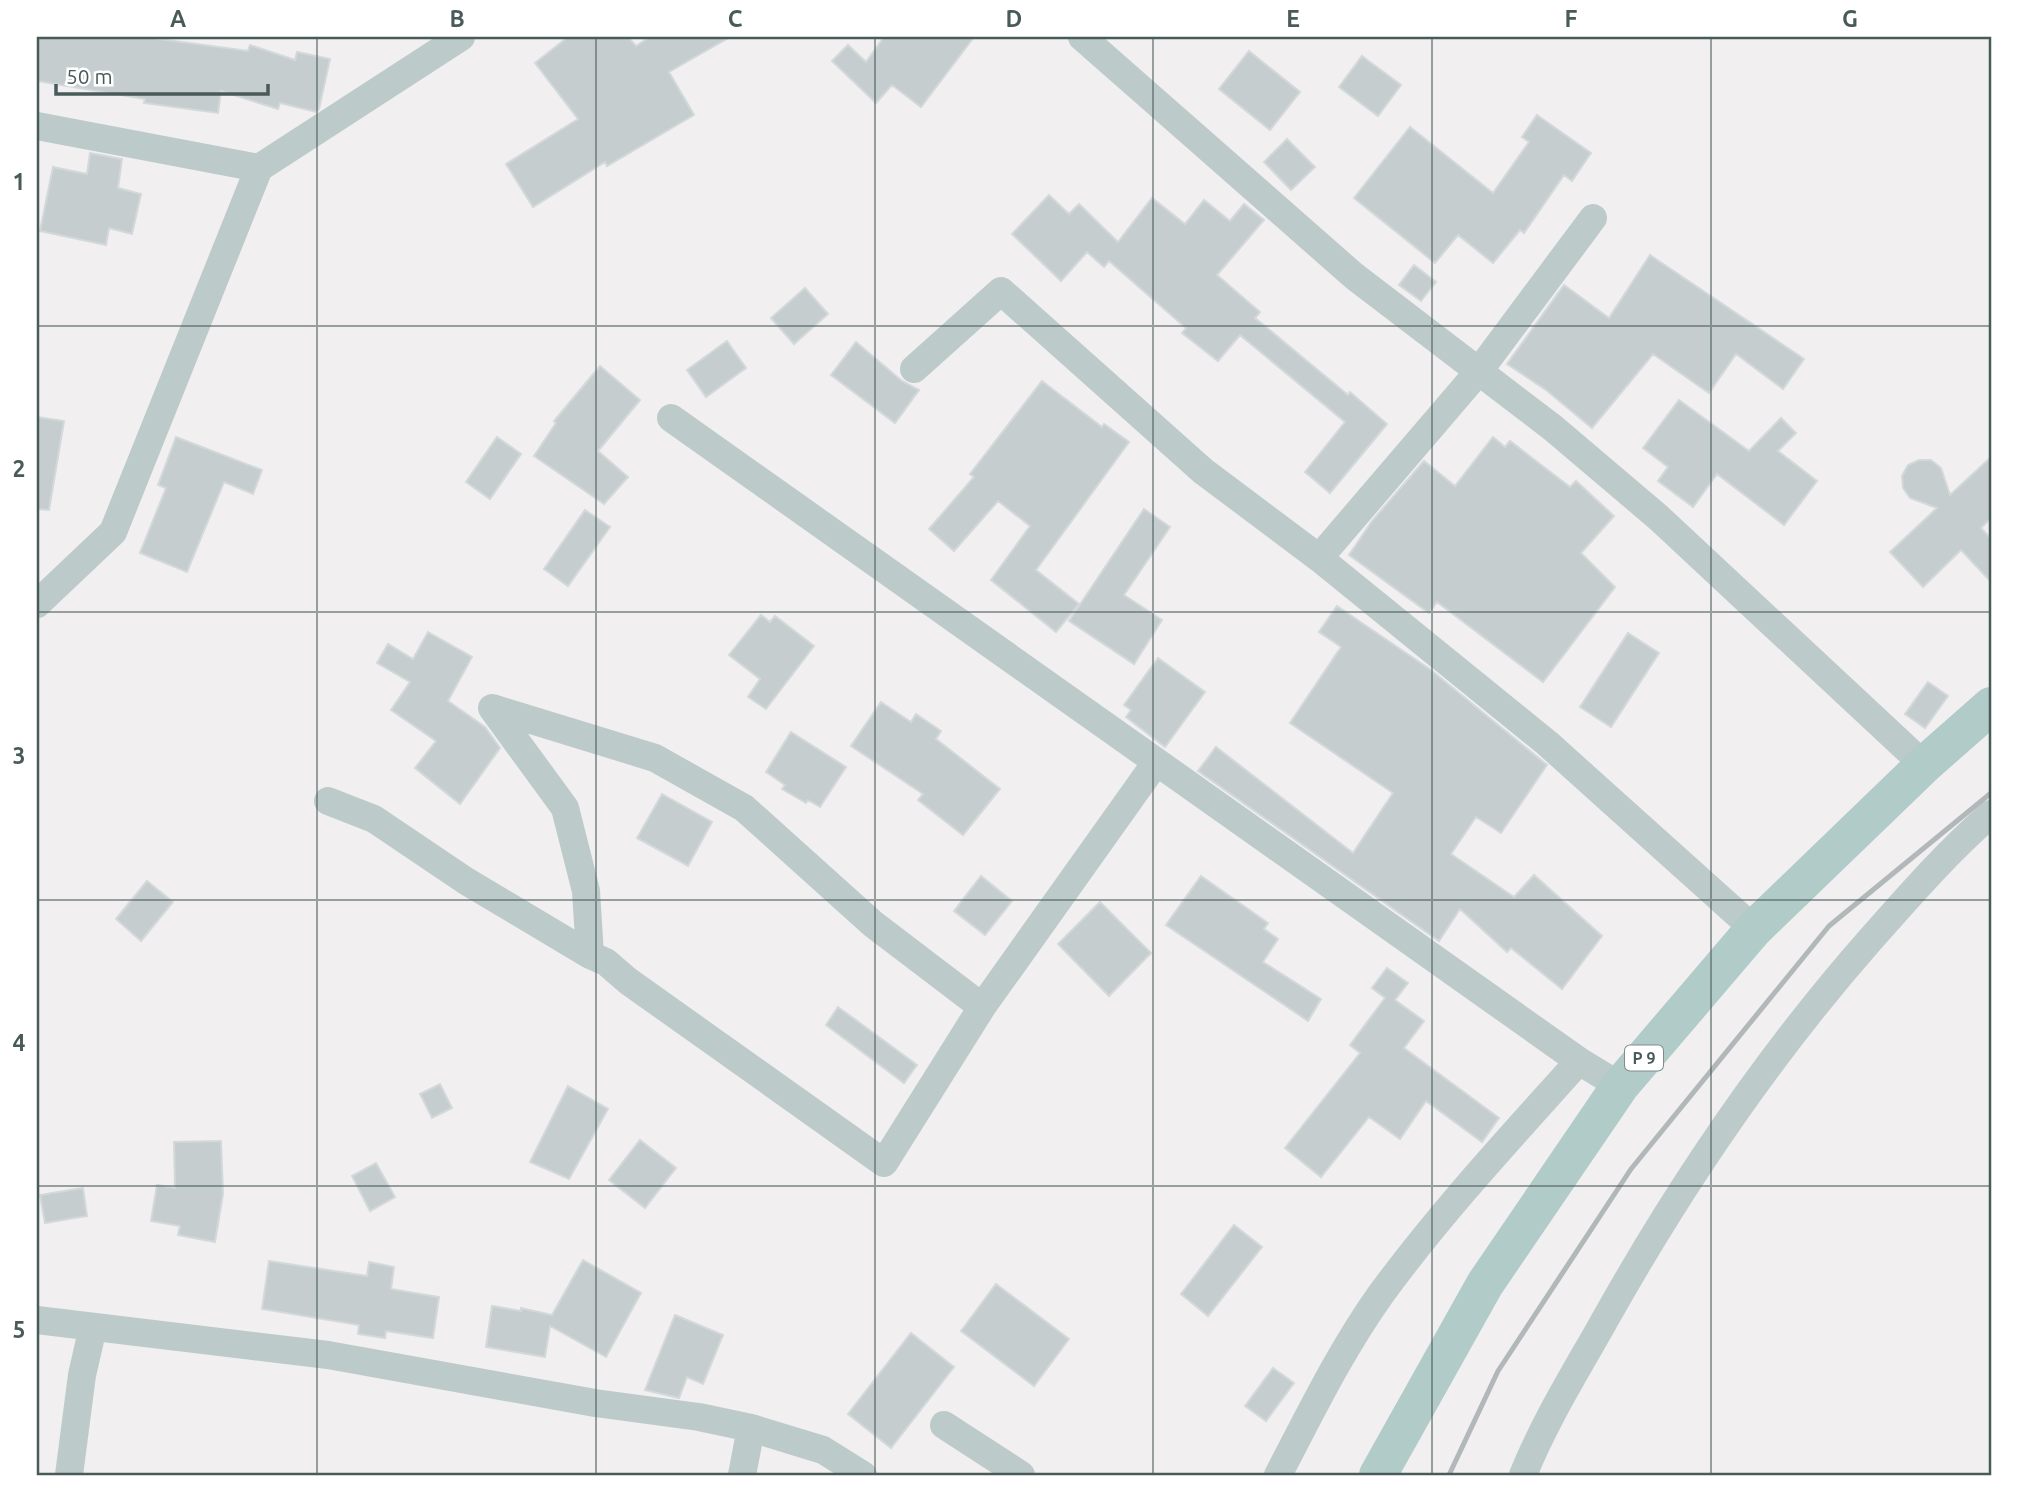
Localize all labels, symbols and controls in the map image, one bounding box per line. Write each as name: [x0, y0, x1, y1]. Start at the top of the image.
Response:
text: A: [170, 6, 186, 31]
text: B: [449, 6, 465, 31]
text: C: [728, 6, 743, 31]
text: D: [1006, 6, 1022, 31]
text: E: [1286, 6, 1300, 31]
text: F: [1565, 6, 1578, 31]
text: G: [1842, 6, 1858, 31]
scale bar: [56, 52, 268, 96]
text: 50 m: [66, 64, 113, 88]
text: 1: [13, 169, 25, 194]
text: 2: [13, 456, 25, 481]
text: 3: [13, 743, 25, 768]
text: 4: [13, 1030, 26, 1055]
road number: P 9: [1625, 1046, 1663, 1070]
text: 5: [13, 1317, 25, 1342]

